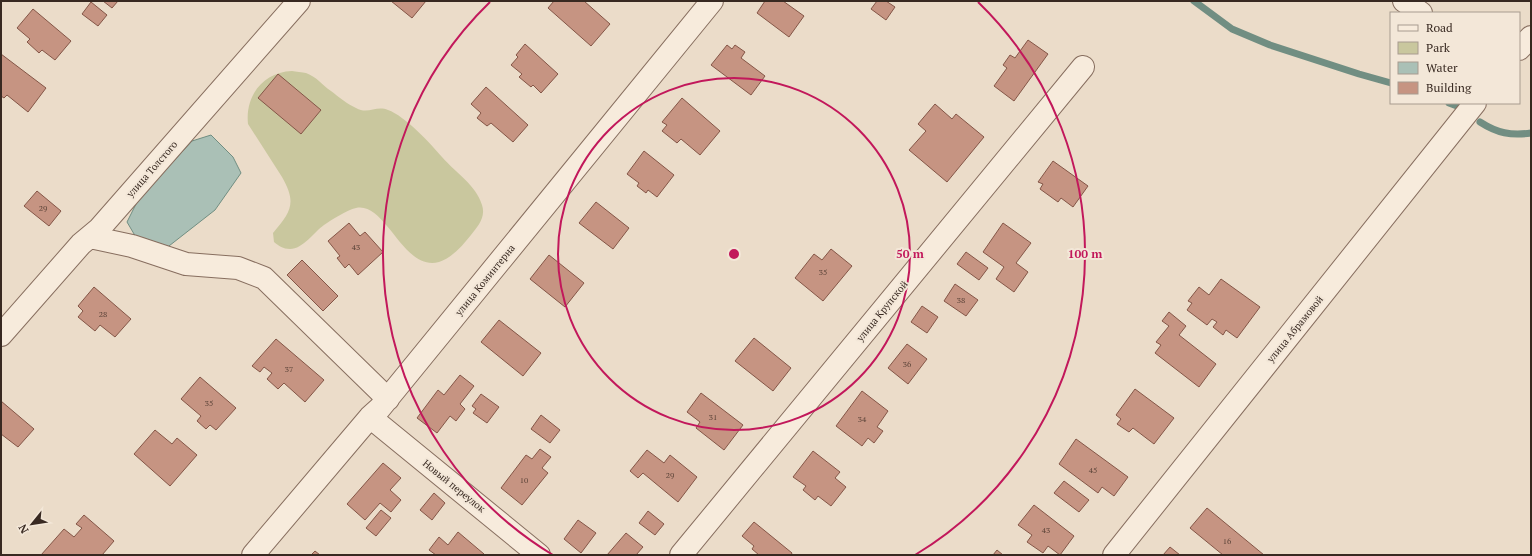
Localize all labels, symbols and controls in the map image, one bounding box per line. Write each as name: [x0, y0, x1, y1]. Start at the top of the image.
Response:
legend: [1390, 12, 1520, 104]
text: Road: [1426, 20, 1453, 35]
text: Park: [1426, 40, 1451, 55]
text: Water: [1426, 60, 1458, 75]
text: Building: [1426, 80, 1472, 95]
street label: улица Толстого: [123, 138, 181, 201]
house number: 29: [39, 203, 47, 213]
house number: 43: [352, 242, 360, 252]
street label: улица Коминтерна: [452, 242, 518, 319]
text: 50 m: [896, 246, 924, 261]
text: 100 m: [1068, 246, 1102, 261]
centre of rings: [727, 247, 741, 261]
house number: 35: [819, 267, 827, 277]
street label: улица Крупской: [853, 278, 911, 345]
street label: улица Абрамовой: [1263, 293, 1326, 366]
house number: 38: [957, 295, 965, 305]
house number: 28: [99, 309, 107, 319]
house number: 36: [903, 359, 912, 369]
house number: 37: [285, 364, 293, 374]
house number: 35: [205, 398, 213, 408]
house number: 31: [709, 412, 717, 422]
house number: 34: [858, 414, 867, 424]
street label: Новый переулок: [420, 457, 488, 516]
house number: 45: [1089, 465, 1097, 475]
house number: 29: [666, 470, 674, 480]
house number: 10: [520, 475, 528, 485]
north arrow: [12, 504, 52, 544]
text: N: [15, 521, 31, 536]
house number: 43: [1042, 525, 1050, 535]
house number: 16: [1223, 536, 1232, 546]

